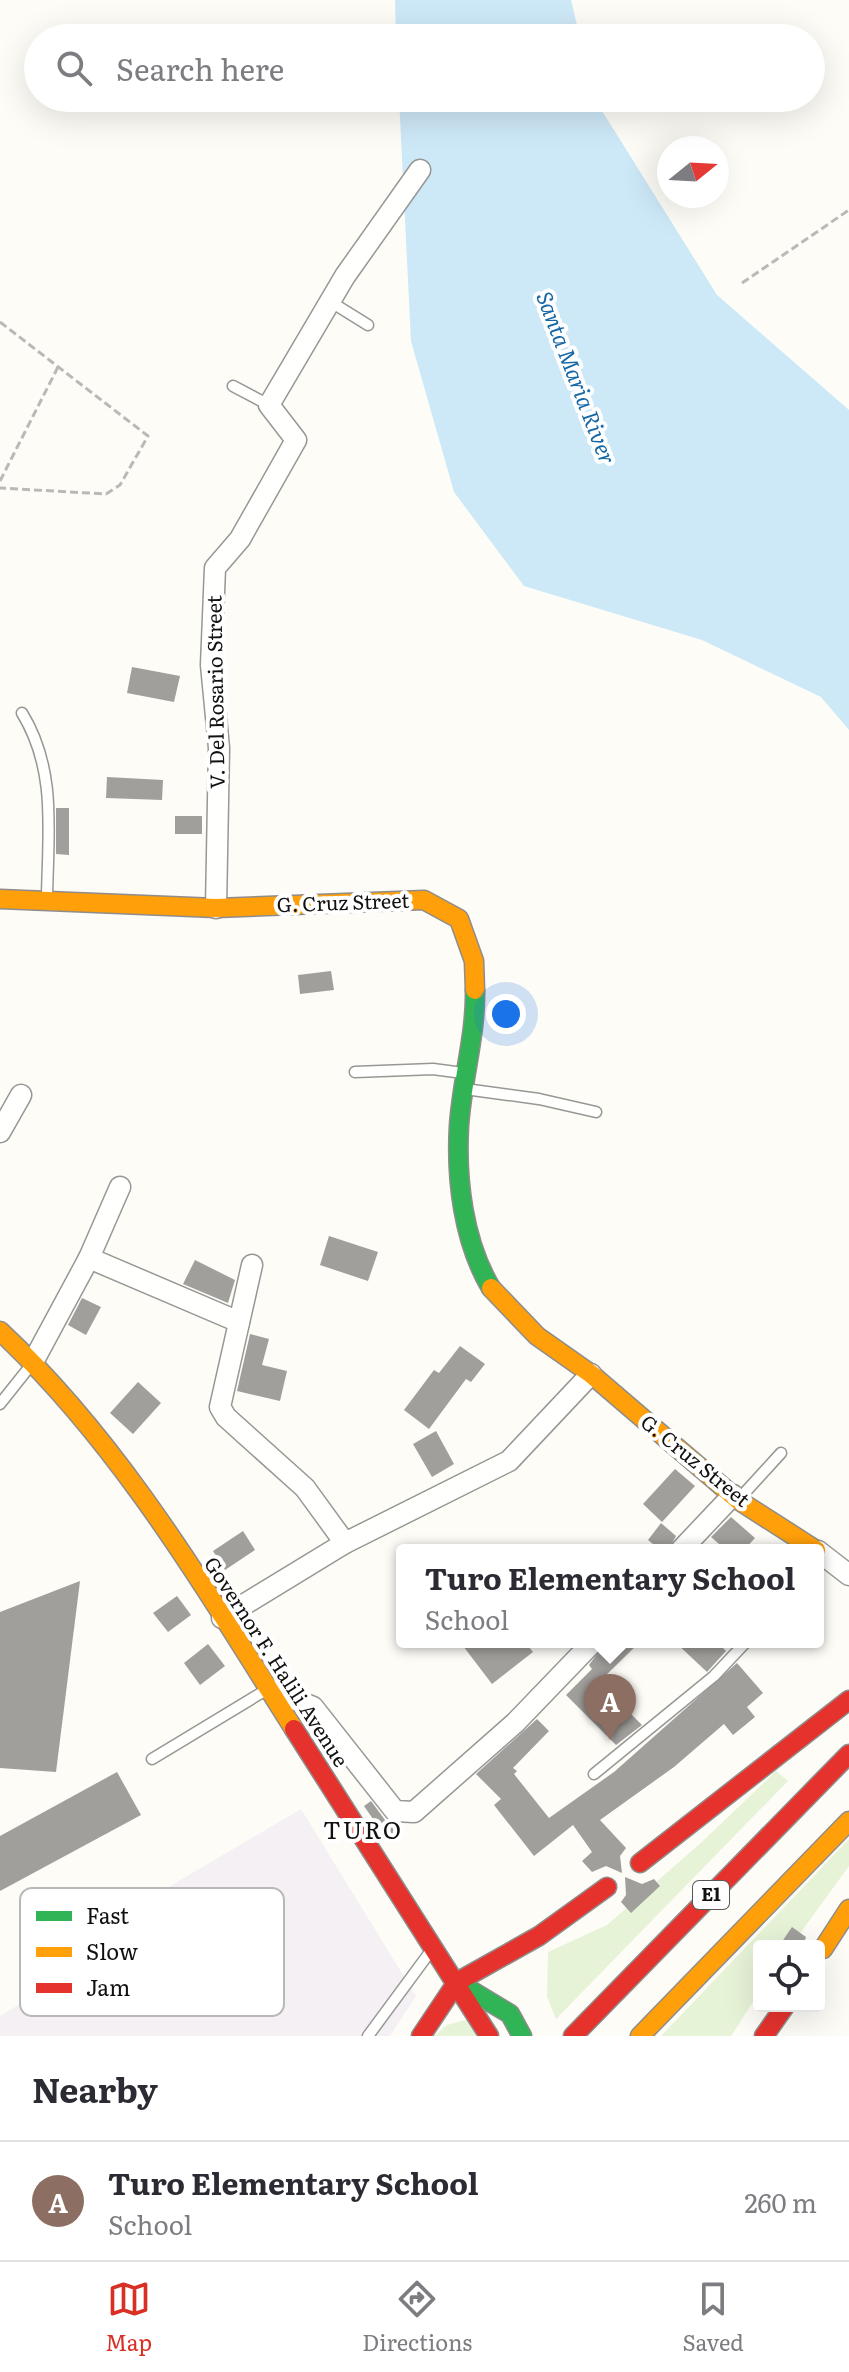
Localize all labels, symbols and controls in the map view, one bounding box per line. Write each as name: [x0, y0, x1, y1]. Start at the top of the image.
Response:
search box: [24, 24, 825, 112]
icon: search: [52, 46, 96, 90]
text: Search here: [116, 46, 284, 90]
north arrow: [657, 136, 729, 208]
water label: Santa Maria River: [529, 286, 626, 469]
street label: V. Del Rosario Street: [197, 595, 231, 789]
street label: G. Cruz Street: [276, 884, 410, 918]
your location: [486, 994, 526, 1034]
street label: G. Cruz Street: [635, 1406, 757, 1513]
popup: [396, 1544, 824, 1648]
street label: Governor F. Halili Avenue: [198, 1550, 357, 1772]
text: Turo Elementary School: [425, 1555, 795, 1599]
text: School: [425, 1599, 509, 1638]
pin: A: [584, 1674, 636, 1740]
district label: TURO: [323, 1811, 403, 1846]
road number: E1: [693, 1881, 729, 1909]
legend: [20, 1888, 284, 2016]
text: Fast: [86, 1898, 129, 1931]
text: Slow: [86, 1934, 138, 1967]
map controls: [753, 1940, 825, 2012]
button: locate: [753, 1940, 825, 2012]
text: Jam: [86, 1970, 130, 2003]
text: Nearby: [32, 2063, 158, 2113]
text: Turo Elementary School: [108, 2160, 479, 2204]
text: A: [48, 2182, 68, 2221]
text: 260 m: [744, 2182, 817, 2221]
text: School: [108, 2204, 192, 2243]
tab: Map: [105, 2277, 152, 2358]
tab: Directions: [362, 2277, 472, 2358]
tab: Saved: [683, 2277, 744, 2358]

